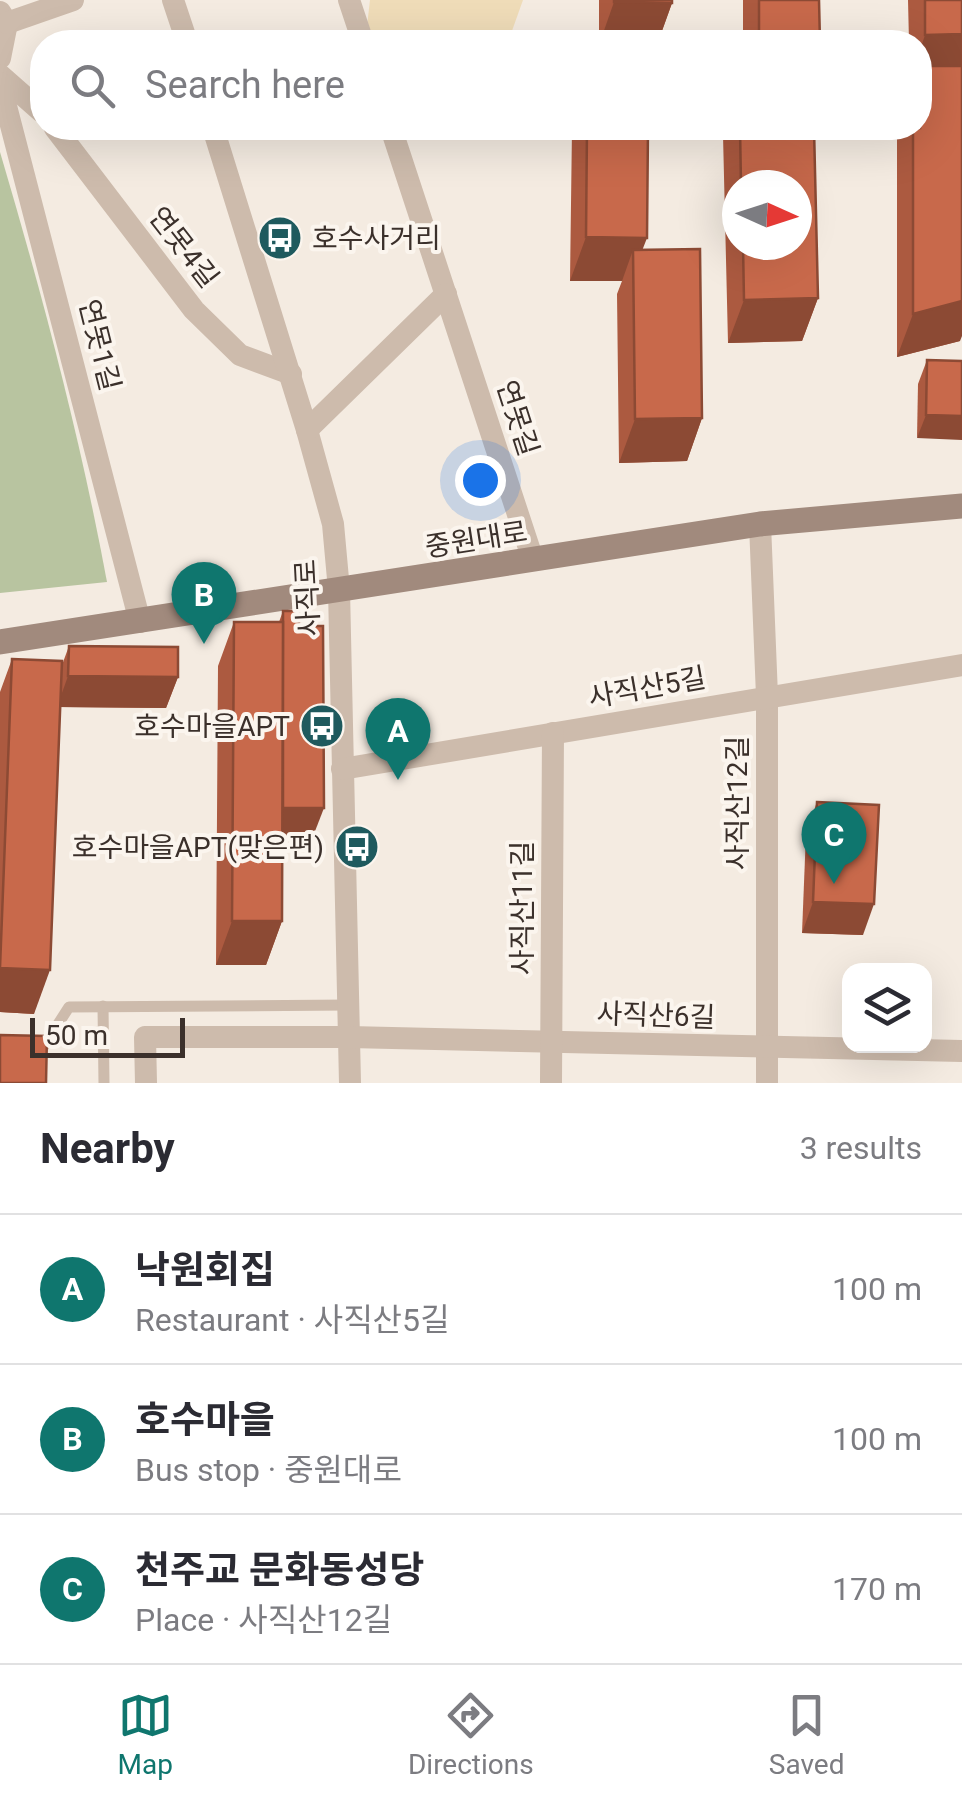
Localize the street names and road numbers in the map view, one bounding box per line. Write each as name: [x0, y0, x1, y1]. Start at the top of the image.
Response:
street label: 연못4길: [142, 200, 225, 294]
street label: 연못1길: [72, 296, 127, 394]
street label: 연못길: [490, 376, 545, 460]
street label: 중원대로: [423, 515, 530, 564]
street label: 사직로: [289, 559, 326, 637]
street label: 사직산5길: [586, 661, 708, 714]
street label: 사직산12길: [721, 736, 754, 870]
street label: 사직산11길: [506, 841, 539, 975]
street label: 사직산6길: [596, 997, 716, 1034]

